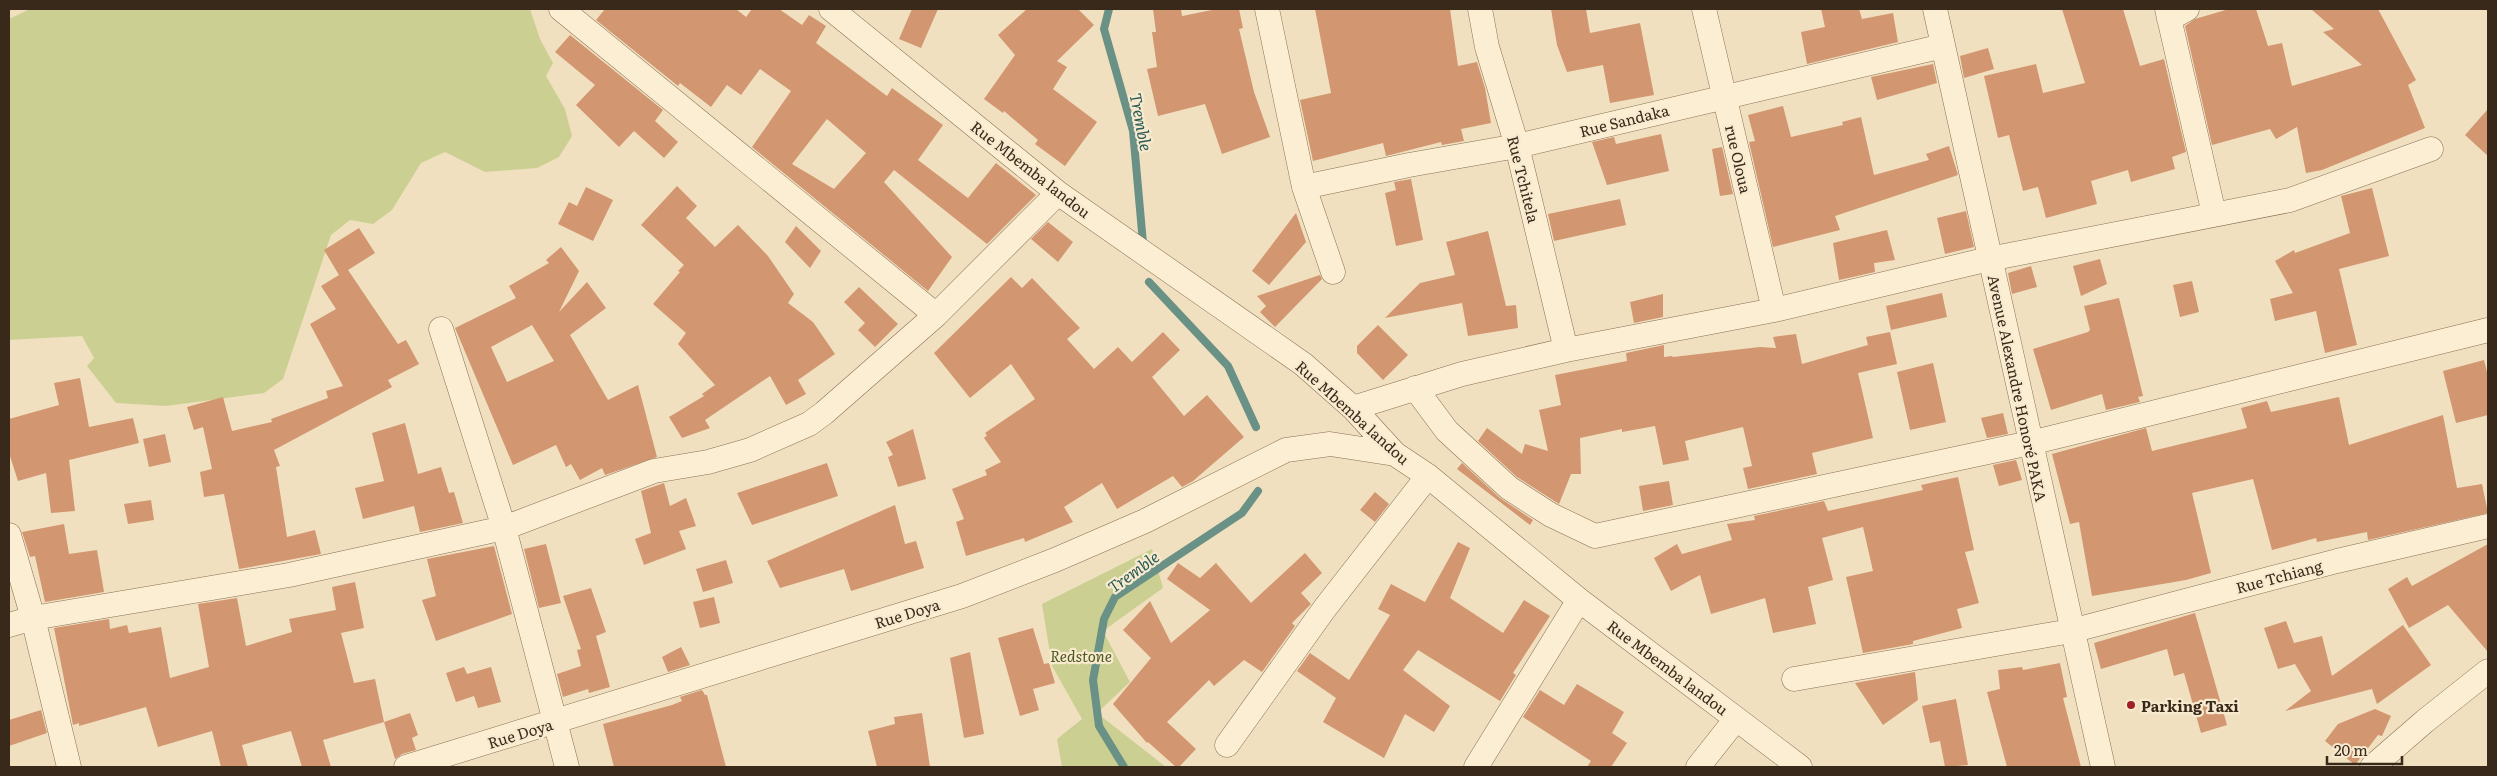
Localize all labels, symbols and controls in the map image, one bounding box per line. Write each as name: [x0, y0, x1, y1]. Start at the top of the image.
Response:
water label: Tremble: [1125, 91, 1159, 153]
street label: Rue Sandaka: [1577, 98, 1672, 142]
street label: Rue Mbemba landou: [966, 115, 1096, 223]
street label: rue Oloua: [1720, 122, 1758, 196]
street label: Rue Tchitela: [1502, 133, 1546, 226]
street label: Avenue Alexandre Honoré PAKA: [1983, 273, 2053, 503]
street label: Rue Mbemba landou: [1291, 354, 1415, 470]
water label: Tremble: [1102, 544, 1164, 598]
street label: Rue Tchiang: [2233, 553, 2326, 599]
street label: Rue Doya: [872, 592, 943, 634]
street label: Rue Mbemba landou: [1603, 614, 1734, 721]
park label: Redstone: [1050, 644, 1112, 667]
place label: Parking Taxi: [2141, 694, 2239, 717]
marker: Parking Taxi: [2125, 699, 2137, 711]
street label: Rue Doya: [485, 712, 556, 754]
scale bar: [2327, 734, 2402, 766]
text: 20 m: [2334, 738, 2368, 761]

